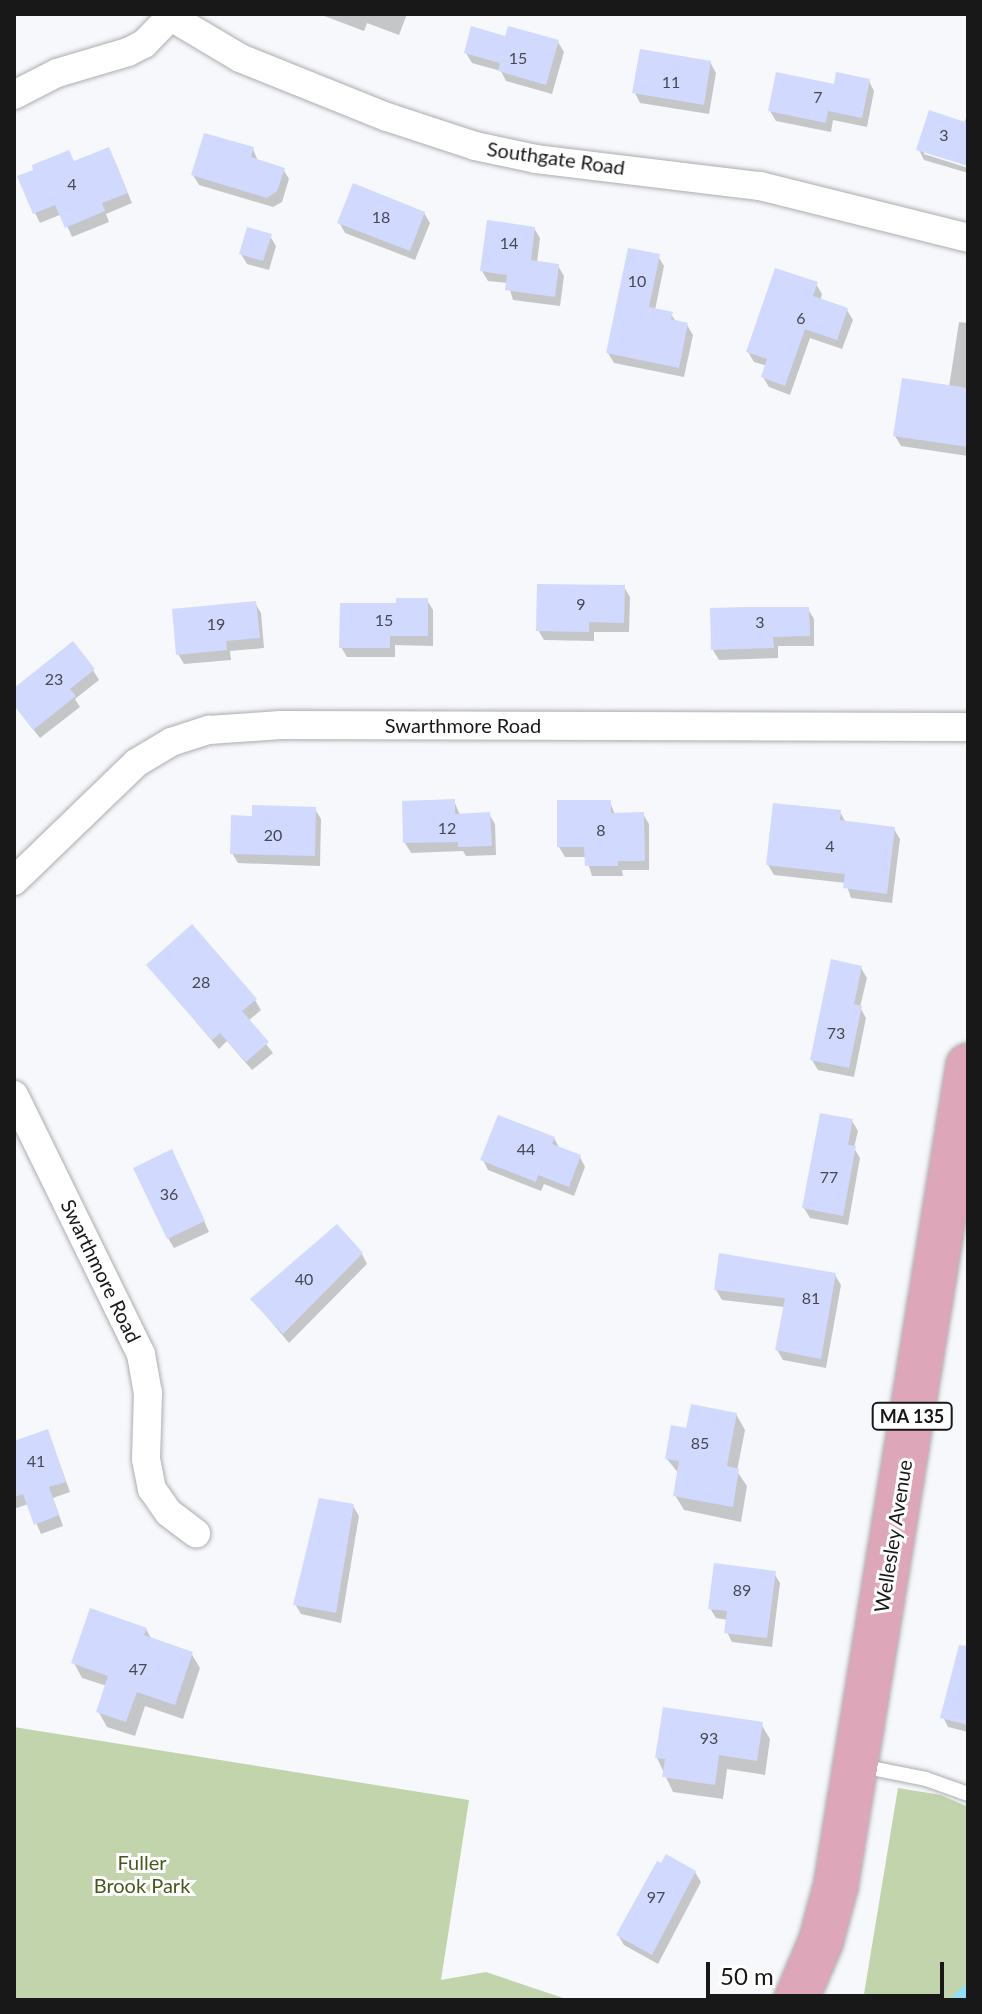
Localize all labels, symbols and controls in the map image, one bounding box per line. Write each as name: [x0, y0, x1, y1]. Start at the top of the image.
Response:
house number: 15: [509, 48, 527, 68]
house number: 11: [662, 72, 680, 92]
house number: 7: [813, 87, 823, 107]
house number: 3: [939, 125, 949, 145]
street label: Southgate Road: [486, 136, 626, 180]
house number: 4: [67, 174, 77, 194]
house number: 18: [372, 207, 390, 227]
house number: 14: [500, 233, 518, 253]
house number: 10: [628, 271, 646, 291]
house number: 6: [796, 308, 806, 328]
house number: 9: [576, 594, 586, 614]
house number: 15: [375, 610, 393, 630]
house number: 3: [755, 612, 765, 632]
house number: 19: [207, 614, 225, 634]
house number: 23: [45, 669, 63, 689]
street label: Swarthmore Road: [385, 713, 541, 737]
house number: 12: [438, 818, 456, 838]
house number: 8: [596, 820, 606, 840]
house number: 20: [264, 825, 282, 845]
house number: 4: [825, 836, 835, 856]
house number: 28: [192, 972, 210, 992]
house number: 73: [827, 1023, 845, 1043]
house number: 44: [517, 1139, 535, 1159]
house number: 77: [820, 1167, 838, 1187]
house number: 36: [160, 1184, 178, 1204]
street label: Swarthmore Road: [56, 1195, 146, 1347]
house number: 40: [295, 1269, 313, 1289]
house number: 81: [802, 1288, 820, 1308]
road number: MA 135: [870, 1402, 954, 1430]
house number: 85: [691, 1433, 709, 1453]
house number: 41: [27, 1451, 45, 1471]
street label: Wellesley Avenue: [869, 1457, 917, 1615]
house number: 89: [733, 1580, 751, 1600]
house number: 47: [129, 1659, 147, 1679]
house number: 93: [700, 1728, 718, 1748]
park label: Fuller Brook Park: [94, 1851, 190, 1898]
house number: 97: [647, 1887, 665, 1907]
scale bar: [710, 1946, 948, 1996]
text: 50 m: [720, 1961, 774, 1990]

